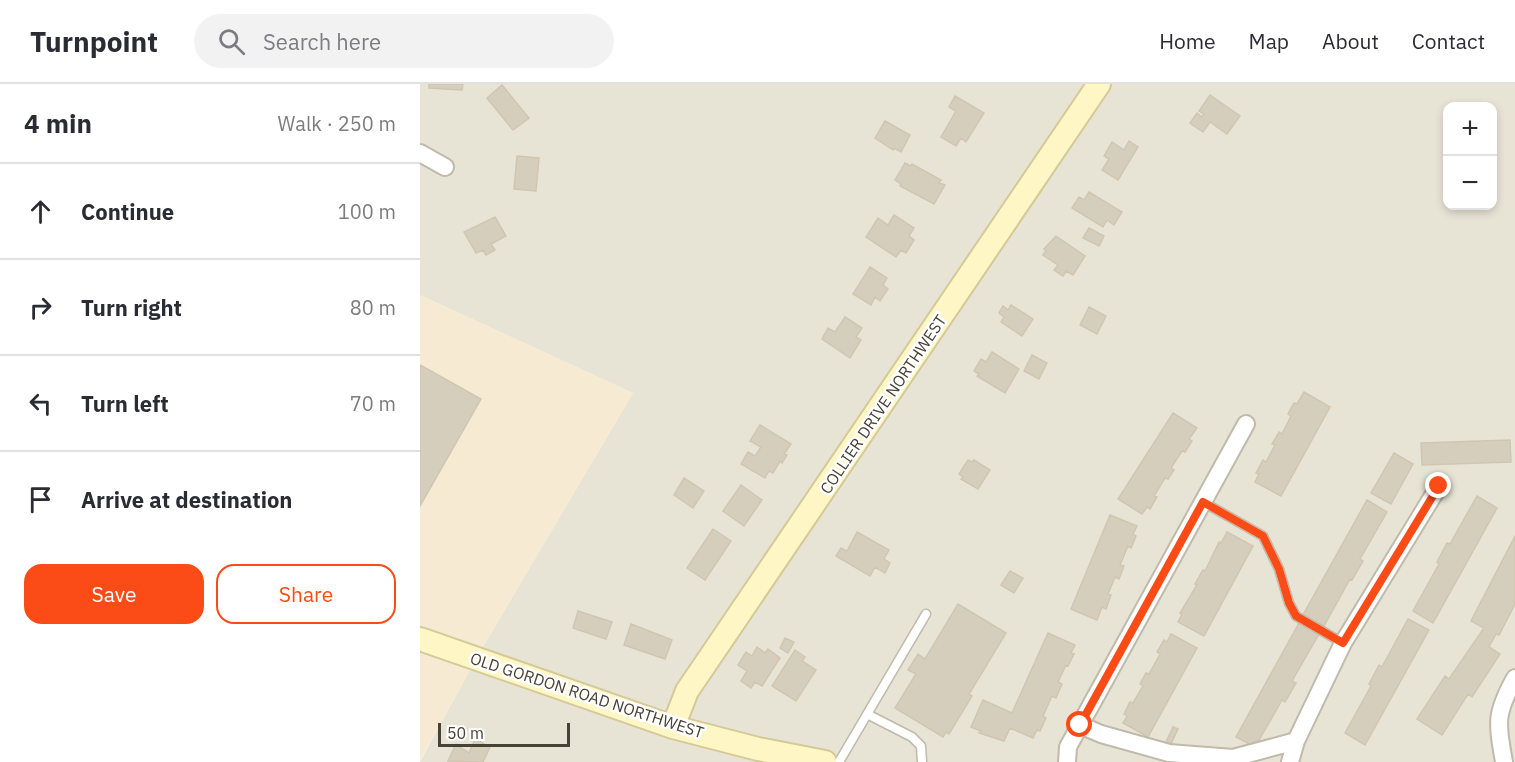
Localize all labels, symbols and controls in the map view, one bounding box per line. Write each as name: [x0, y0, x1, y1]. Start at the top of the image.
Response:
search box: [194, 14, 614, 68]
text: Turnpoint: [30, 23, 158, 60]
icon: search: [215, 25, 248, 58]
text: Search here: [263, 27, 381, 56]
text: Home: [1159, 27, 1216, 55]
text: Map: [1249, 27, 1289, 55]
text: About: [1322, 27, 1379, 55]
text: Contact: [1412, 27, 1485, 55]
map controls: [1443, 102, 1497, 210]
button: +: [1443, 102, 1497, 156]
text: 4 min: [24, 106, 92, 140]
text: Walk · 250 m: [278, 110, 396, 137]
button: −: [1443, 156, 1497, 210]
icon: ahead: [24, 195, 57, 228]
text: Continue: [81, 197, 174, 226]
text: 100 m: [338, 198, 396, 225]
icon: right: [24, 291, 57, 324]
text: Turn right: [81, 293, 182, 322]
text: 80 m: [350, 294, 396, 321]
street label: COLLIER DRIVE NORTHWEST: [815, 311, 951, 497]
icon: left: [24, 387, 57, 420]
text: Turn left: [81, 389, 169, 418]
text: 70 m: [350, 390, 396, 417]
route end: [1425, 472, 1451, 498]
icon: arrive: [24, 483, 57, 516]
text: Arrive at destination: [81, 485, 292, 514]
button: Save: [24, 564, 204, 624]
button: Share: [216, 564, 396, 624]
street label: OLD GORDON ROAD NORTHWEST: [468, 648, 706, 742]
route start: [1066, 711, 1092, 737]
scale bar: [438, 720, 570, 748]
text: 50 m: [447, 723, 484, 743]

